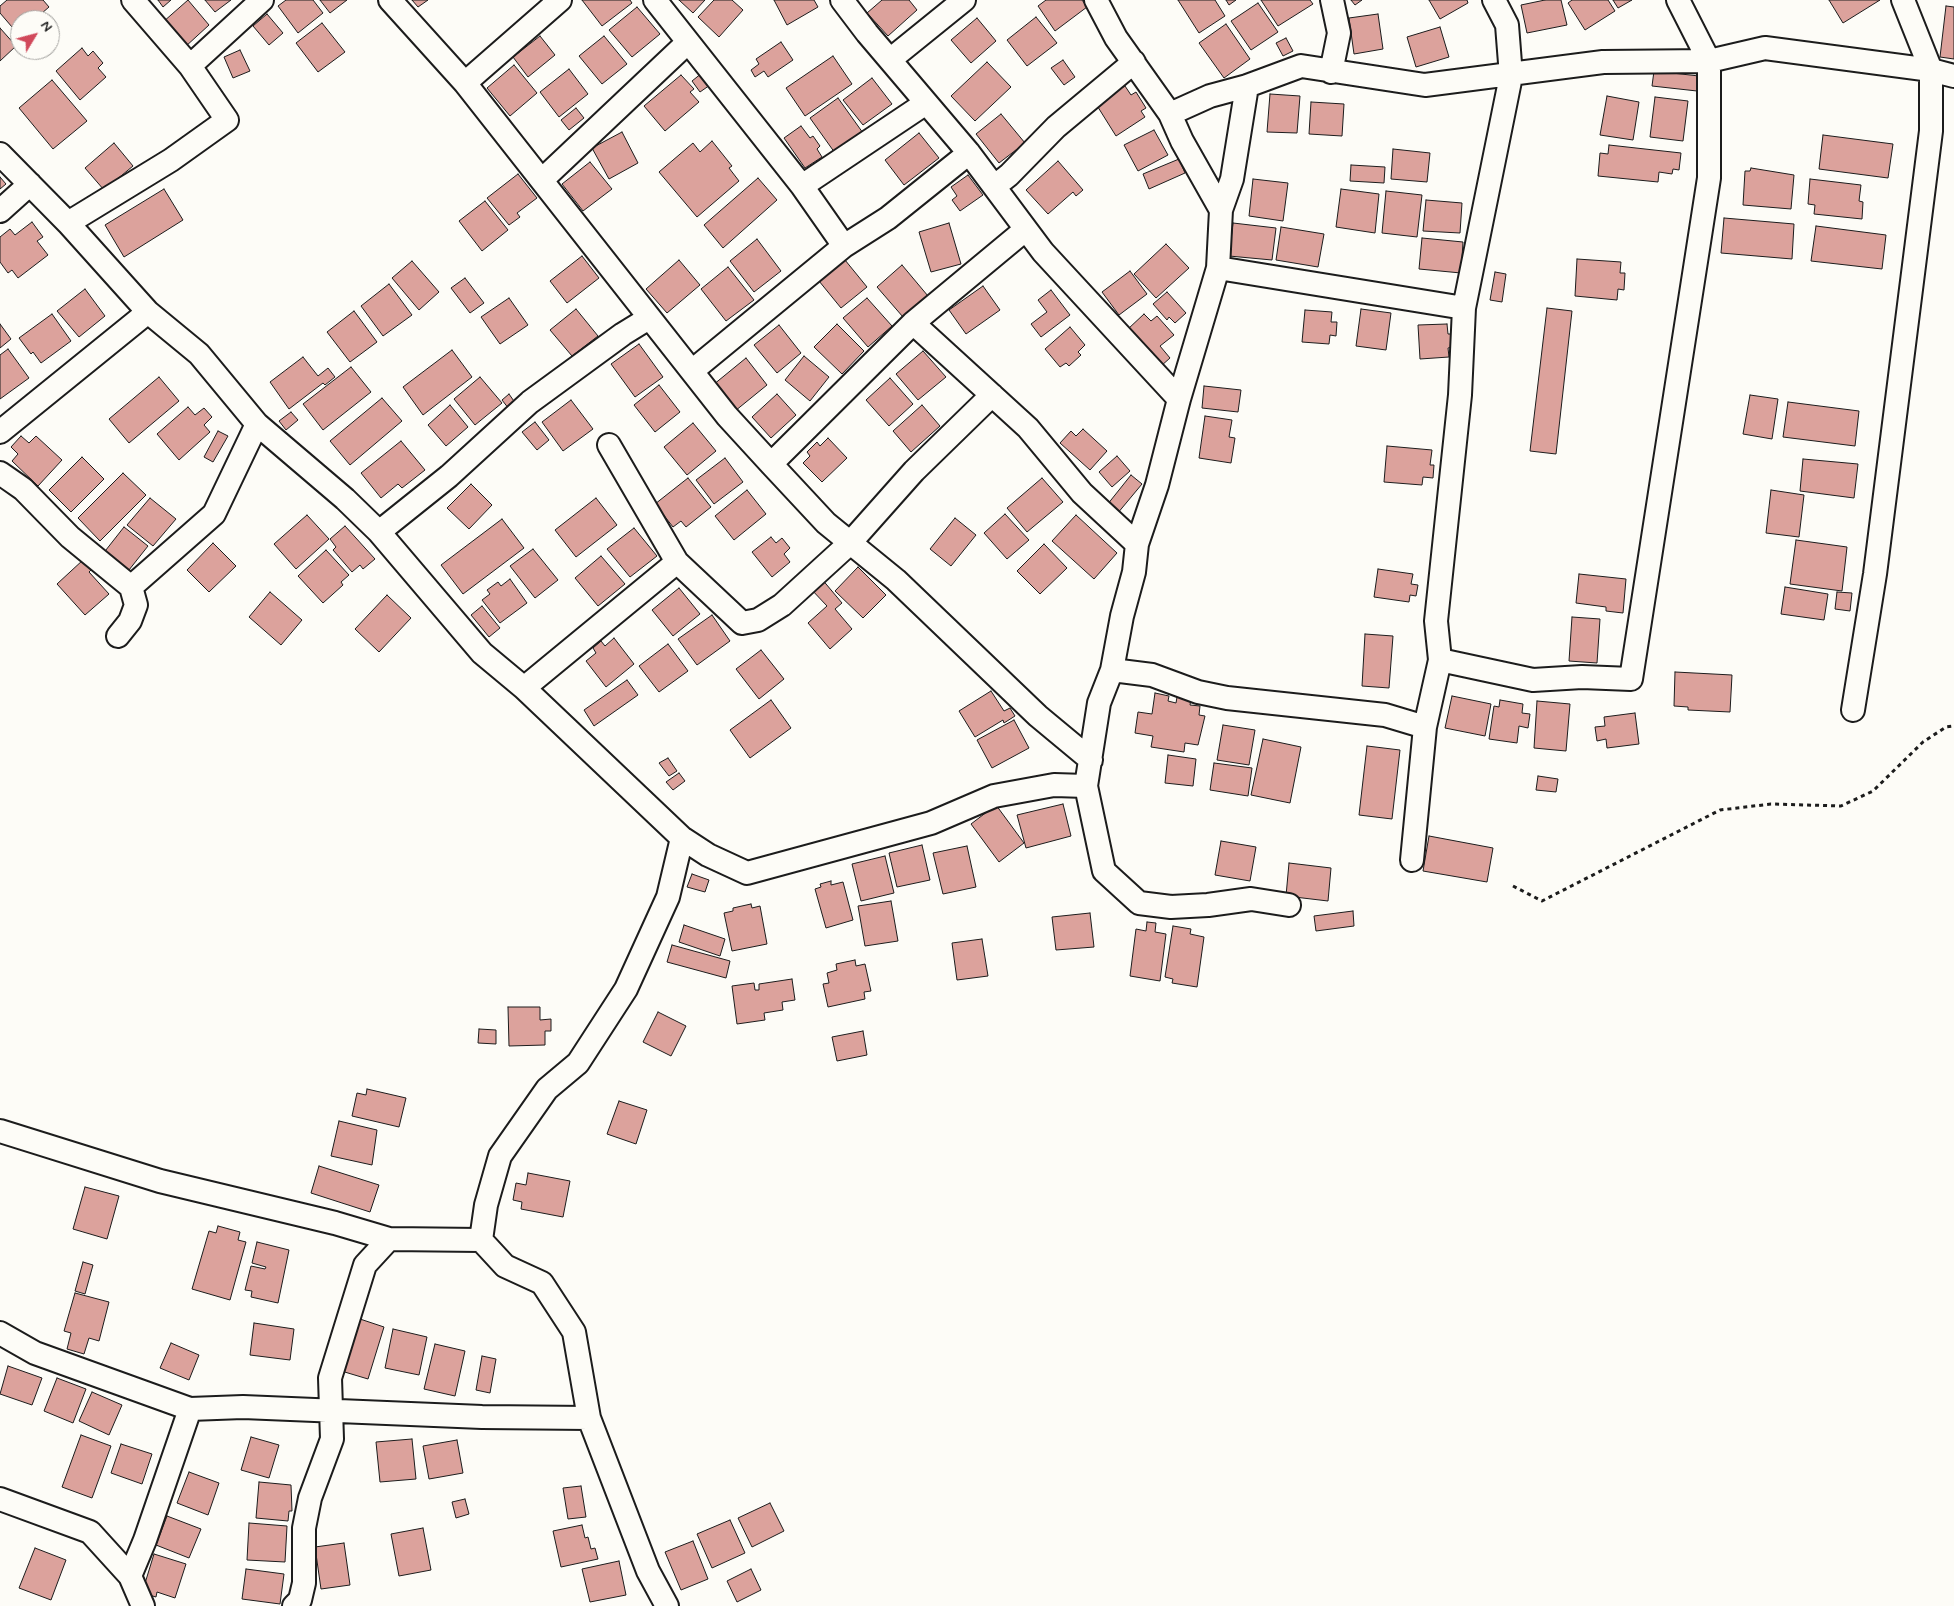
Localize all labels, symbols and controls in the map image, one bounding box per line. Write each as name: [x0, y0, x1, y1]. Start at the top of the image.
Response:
north arrow: [10, 10, 60, 60]
text: N: [36, 17, 56, 36]

